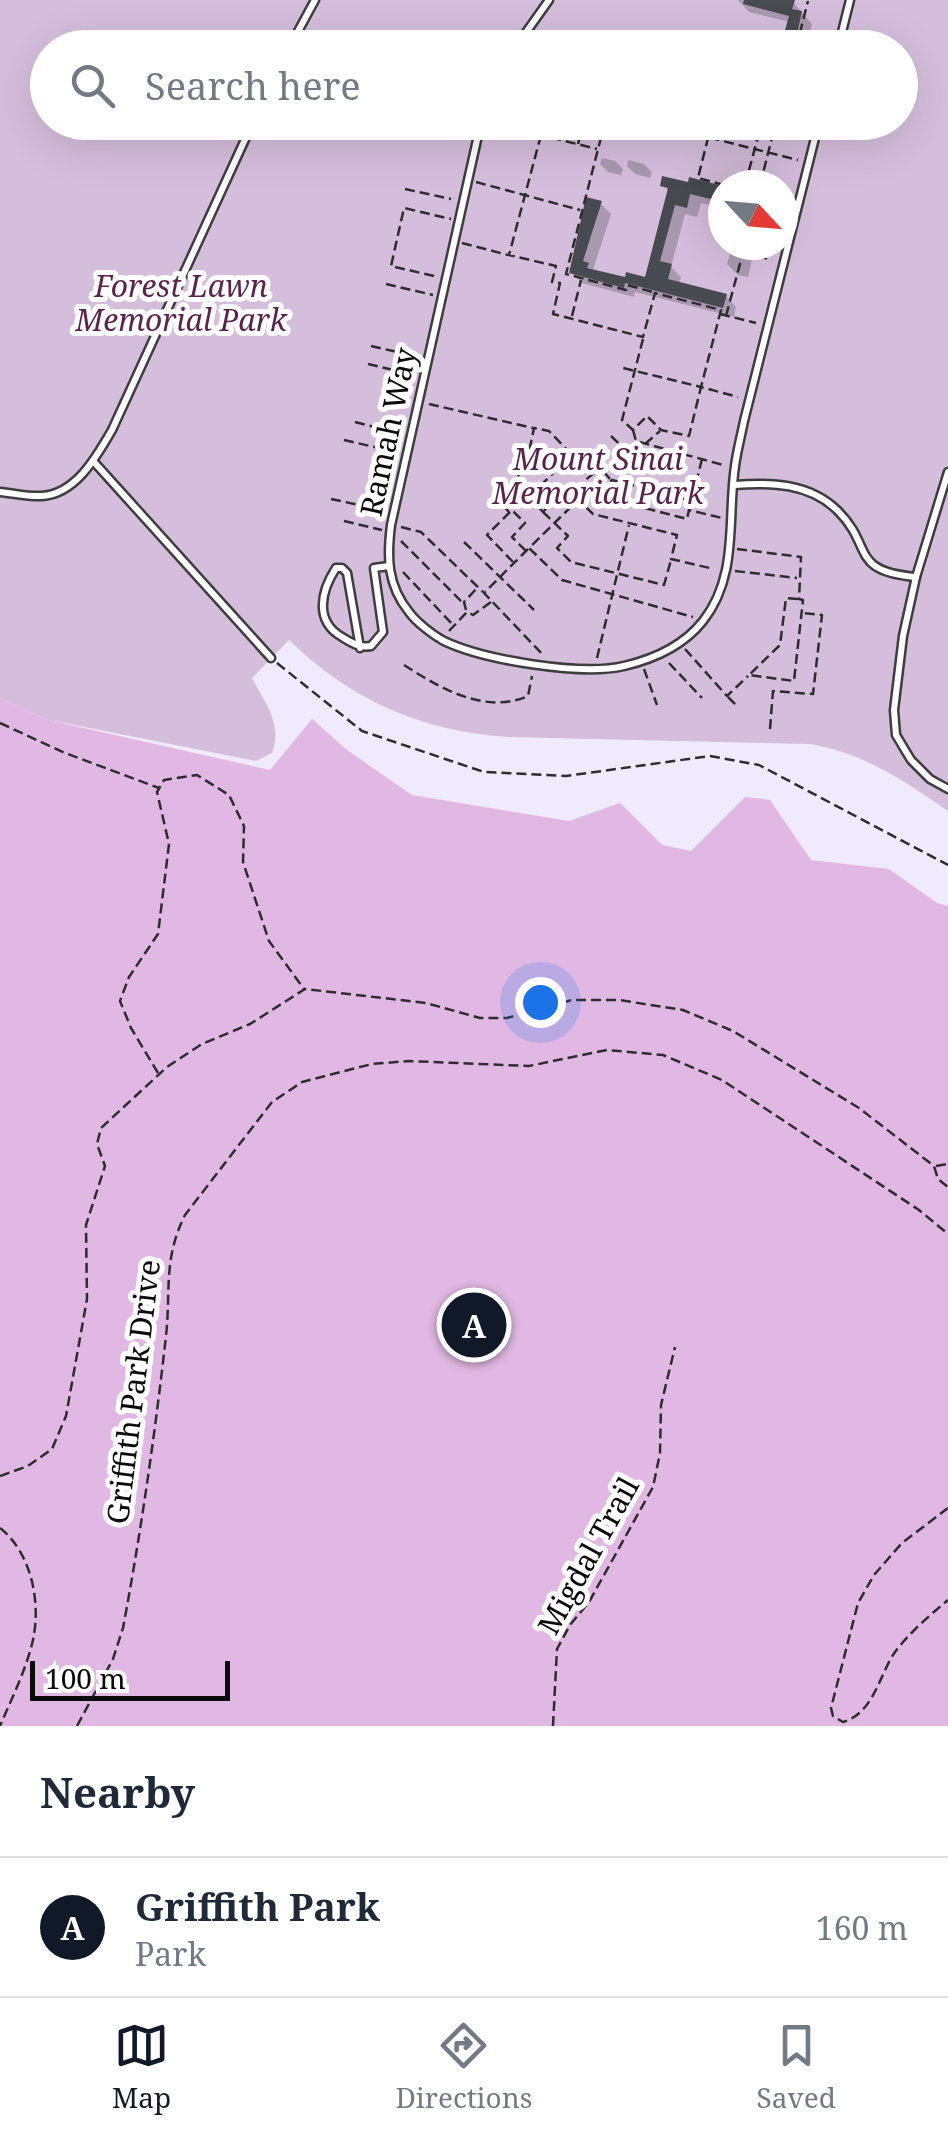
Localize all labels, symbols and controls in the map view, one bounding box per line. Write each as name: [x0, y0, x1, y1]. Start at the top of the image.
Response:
search box: [30, 30, 918, 140]
icon: search: [65, 58, 120, 113]
text: Search here: [145, 59, 361, 111]
north arrow: [708, 170, 798, 260]
park label: Forest Lawn Memorial Park: [74, 265, 288, 340]
street label: Ramah Way: [350, 344, 425, 520]
park label: Mount Sinai Memorial Park: [491, 438, 705, 513]
your location: [515, 977, 566, 1028]
street label: Griffith Park Drive: [96, 1257, 169, 1526]
pin: A: [442, 1288, 506, 1362]
street label: Migdal Trail: [528, 1469, 648, 1641]
scale bar: [30, 1656, 230, 1700]
text: 100 m: [45, 1659, 126, 1697]
text: Nearby: [40, 1763, 195, 1820]
text: Griffith Park: [135, 1880, 380, 1932]
text: A: [60, 1906, 85, 1949]
text: 160 m: [816, 1906, 908, 1949]
text: Park: [135, 1932, 206, 1975]
tab: Map: [112, 2018, 171, 2116]
tab: Directions: [395, 2018, 532, 2116]
tab: Saved: [757, 2018, 836, 2116]

